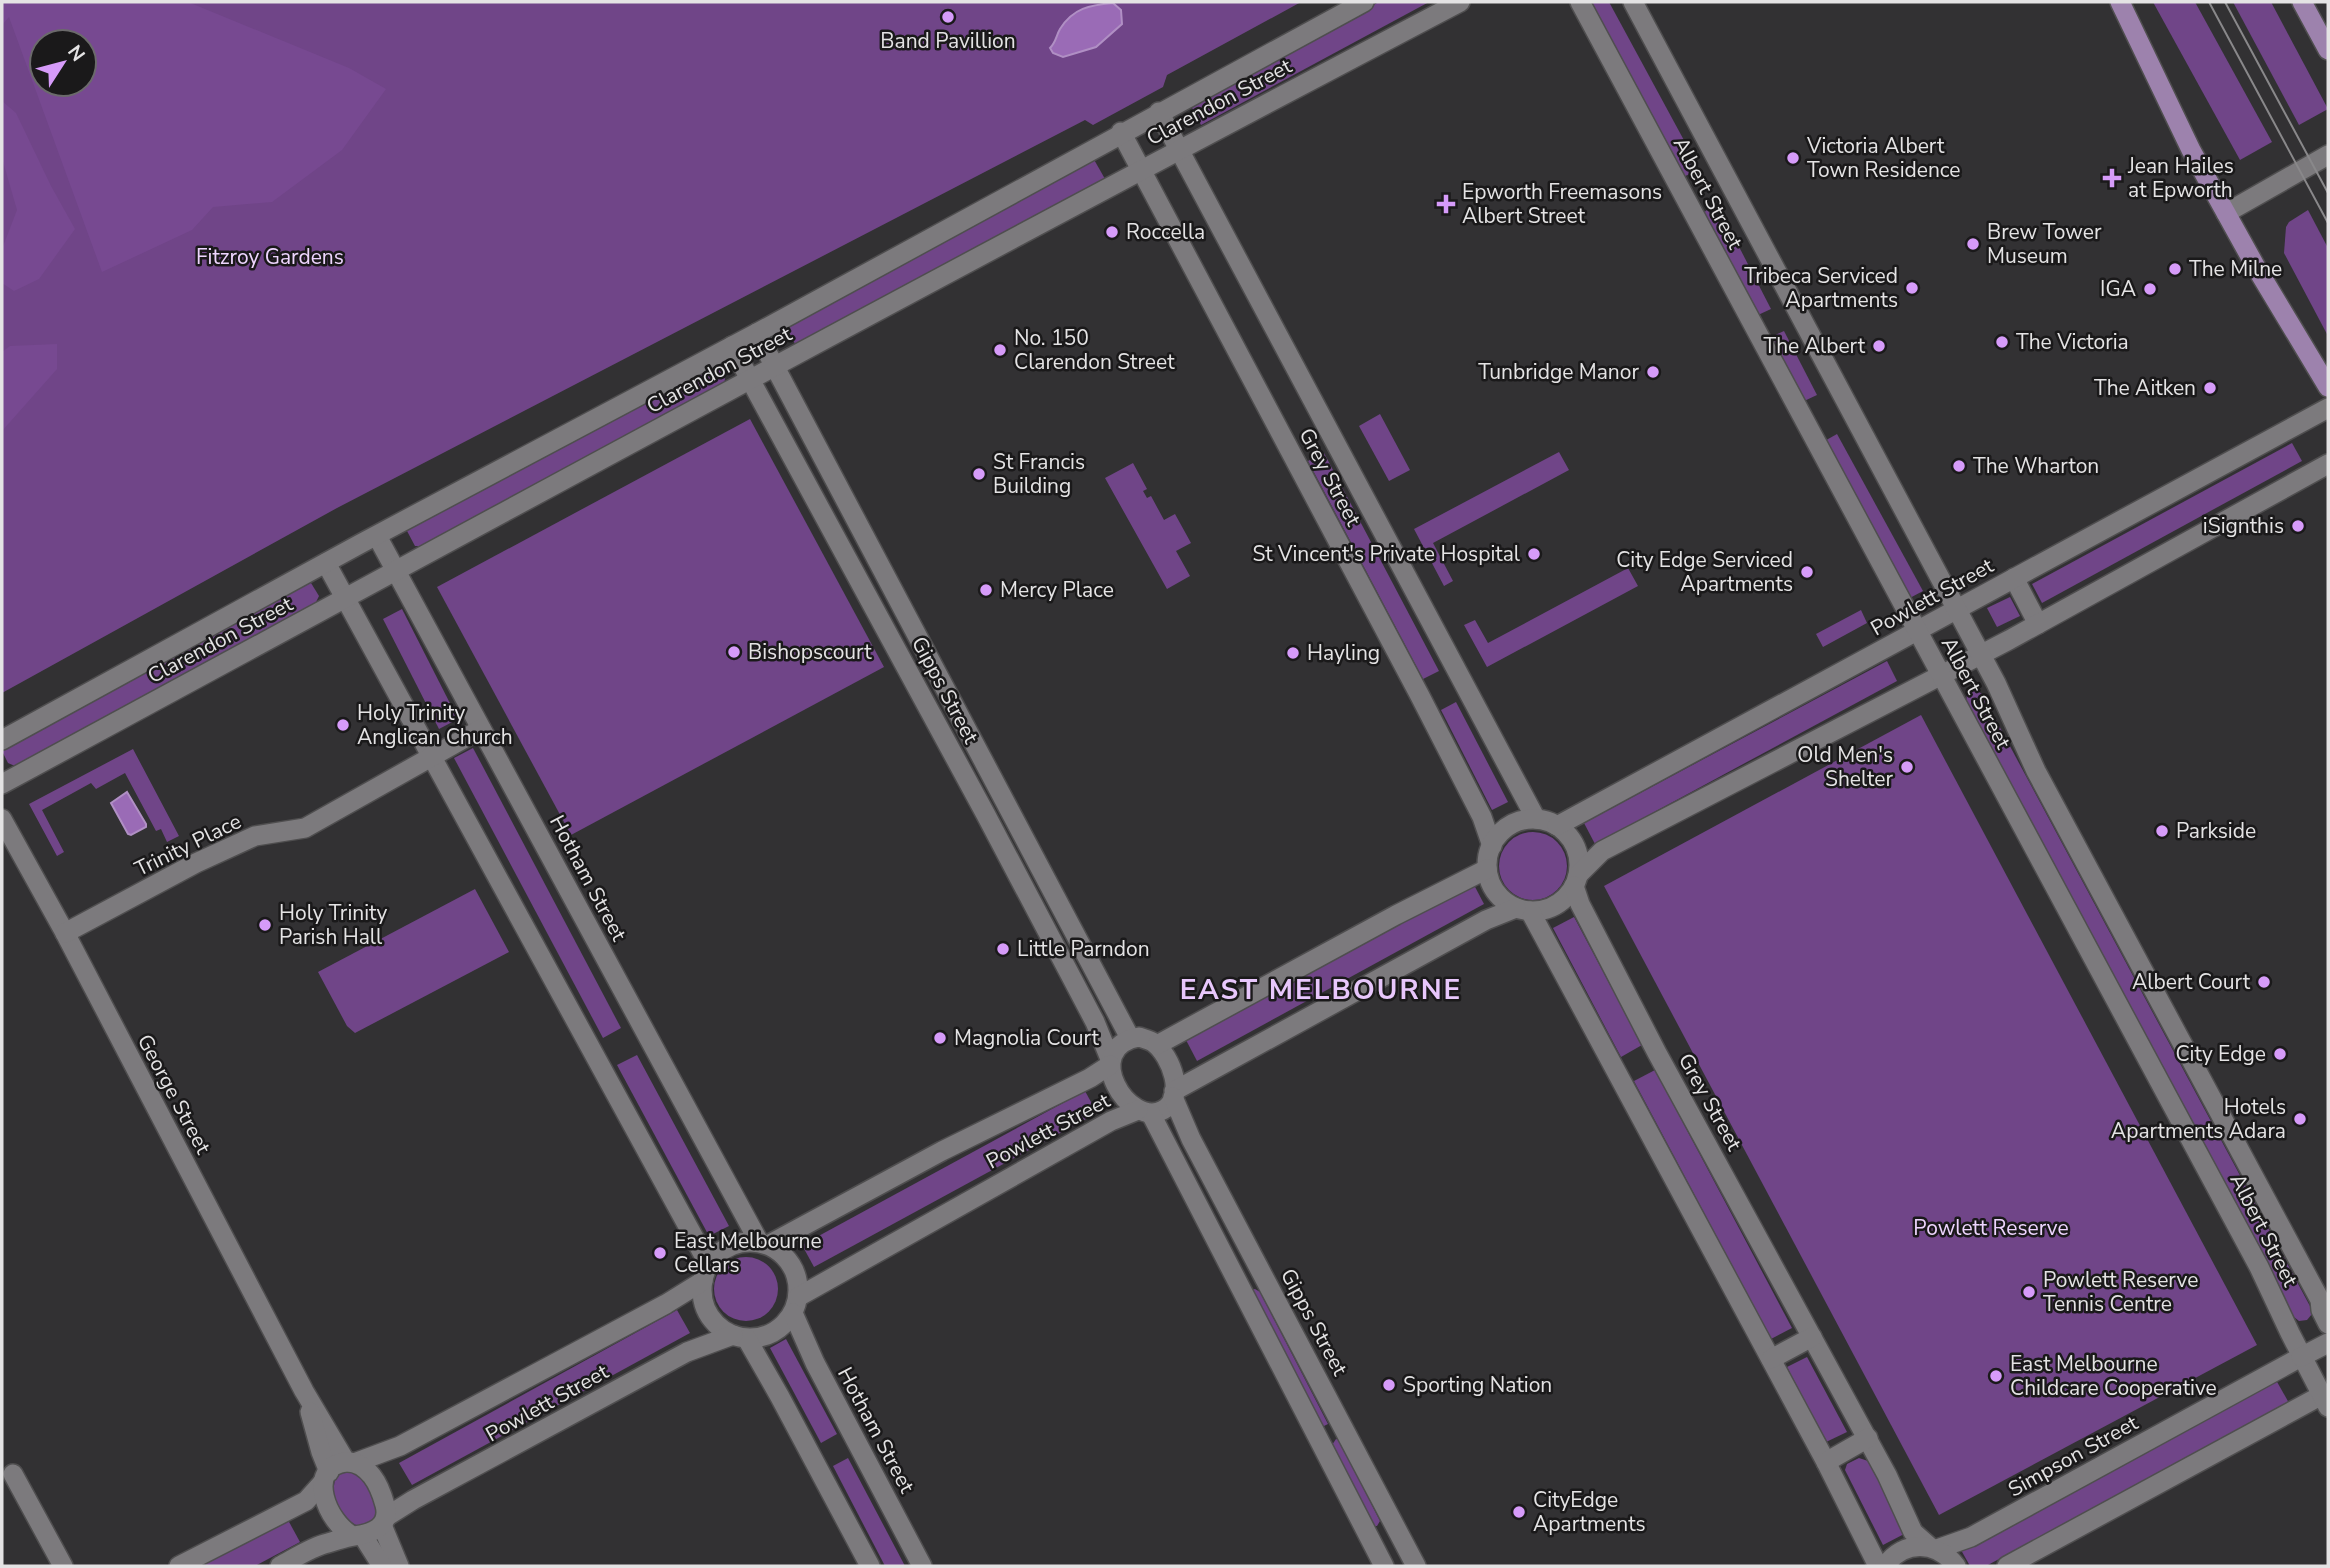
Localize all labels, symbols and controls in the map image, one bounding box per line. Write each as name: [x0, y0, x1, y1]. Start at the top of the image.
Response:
marker: Band Pavillion: [940, 9, 956, 25]
place label: Band Pavillion: [880, 27, 1016, 55]
north arrow: [28, 28, 98, 98]
text: N: [61, 40, 91, 67]
street label: Clarendon Street: [1142, 52, 1297, 152]
street label: Albert Street: [1667, 132, 1750, 254]
place label: Victoria Albert Town Residence: [1806, 132, 1961, 184]
marker: Victoria Albert Town Residence: [1785, 150, 1801, 166]
place label: Jean Hailes at Epworth: [2127, 152, 2234, 204]
marker: Jean Hailes at Epworth: [2102, 168, 2122, 188]
place label: Epworth Freemasons Albert Street: [1462, 178, 1662, 230]
marker: Epworth Freemasons Albert Street: [1436, 194, 1456, 214]
place label: Roccella: [1126, 218, 1205, 246]
place label: Brew Tower Museum: [1987, 218, 2102, 270]
marker: Roccella: [1104, 224, 1120, 240]
marker: Brew Tower Museum: [1965, 236, 1981, 252]
park label: Fitzroy Gardens: [196, 243, 344, 271]
place label: The Milne: [2189, 255, 2282, 283]
marker: The Milne: [2167, 261, 2183, 277]
place label: Tribeca Serviced Apartments: [1744, 262, 1898, 314]
place label: IGA: [2100, 275, 2136, 303]
marker: Tribeca Serviced Apartments: [1904, 280, 1920, 296]
marker: IGA: [2142, 281, 2158, 297]
street label: Clarendon Street: [642, 320, 797, 420]
place label: No. 150 Clarendon Street: [1014, 324, 1175, 376]
place label: The Victoria: [2016, 328, 2129, 356]
place label: The Albert: [1763, 332, 1866, 360]
marker: The Victoria: [1994, 334, 2010, 350]
marker: The Albert: [1871, 338, 1887, 354]
marker: No. 150 Clarendon Street: [992, 342, 1008, 358]
place label: Tunbridge Manor: [1478, 358, 1639, 386]
marker: Tunbridge Manor: [1645, 364, 1661, 380]
place label: The Aitken: [2094, 374, 2196, 402]
marker: The Aitken: [2202, 380, 2218, 396]
street label: Grey Street: [1292, 423, 1368, 531]
place label: St Francis Building: [993, 448, 1085, 500]
place label: The Wharton: [1973, 452, 2099, 480]
marker: The Wharton: [1951, 458, 1967, 474]
marker: St Francis Building: [971, 466, 987, 482]
place label: iSignthis: [2203, 512, 2284, 540]
marker: iSignthis: [2290, 518, 2306, 534]
place label: St Vincent's Private Hospital: [1252, 540, 1521, 568]
marker: St Vincent's Private Hospital: [1526, 546, 1542, 562]
place label: City Edge Serviced Apartments: [1616, 546, 1793, 598]
street label: Powlett Street: [1866, 551, 1999, 642]
marker: City Edge Serviced Apartments: [1799, 564, 1815, 580]
place label: Mercy Place: [1000, 576, 1114, 604]
marker: Mercy Place: [978, 582, 994, 598]
street label: Clarendon Street: [143, 590, 298, 690]
street label: Gipps Street: [905, 632, 985, 749]
street label: Albert Street: [1935, 632, 2018, 754]
place label: Bishopscourt: [748, 638, 872, 666]
place label: Hayling: [1307, 639, 1380, 667]
marker: Bishopscourt: [726, 644, 742, 660]
marker: Hayling: [1285, 645, 1301, 661]
place label: Holy Trinity Anglican Church: [357, 699, 513, 751]
marker: Holy Trinity Anglican Church: [335, 717, 351, 733]
place label: Old Men's Shelter: [1797, 741, 1893, 793]
marker: Old Men's Shelter: [1899, 759, 1915, 775]
street label: Trinity Place: [130, 807, 246, 883]
street label: Hotham Street: [543, 810, 633, 946]
place label: Parkside: [2176, 817, 2256, 845]
marker: Parkside: [2154, 823, 2170, 839]
place label: Holy Trinity Parish Hall: [279, 899, 388, 951]
marker: Holy Trinity Parish Hall: [257, 917, 273, 933]
place label: Little Parndon: [1017, 935, 1150, 963]
marker: Little Parndon: [995, 941, 1011, 957]
place label: Albert Court: [2132, 968, 2251, 996]
district label: EAST MELBOURNE: [1180, 971, 1462, 1009]
marker: Albert Court: [2256, 974, 2272, 990]
place label: Magnolia Court: [954, 1024, 1100, 1052]
street label: George Street: [131, 1029, 218, 1159]
marker: Magnolia Court: [932, 1030, 948, 1046]
place label: City Edge: [2175, 1040, 2266, 1068]
marker: City Edge: [2272, 1046, 2288, 1062]
street label: Grey Street: [1672, 1048, 1749, 1156]
street label: Powlett Street: [981, 1086, 1115, 1175]
place label: Hotels Apartments Adara: [2111, 1093, 2286, 1145]
marker: Hotels Apartments Adara: [2292, 1111, 2308, 1127]
street label: Albert Street: [2224, 1169, 2305, 1292]
park label: Powlett Reserve: [1913, 1214, 2069, 1242]
place label: East Melbourne Cellars: [674, 1227, 822, 1279]
marker: East Melbourne Cellars: [652, 1245, 668, 1261]
street label: Gipps Street: [1274, 1264, 1354, 1381]
place label: Powlett Reserve Tennis Centre: [2043, 1266, 2198, 1318]
marker: Powlett Reserve Tennis Centre: [2021, 1284, 2037, 1300]
place label: East Melbourne Childcare Cooperative: [2010, 1350, 2217, 1402]
street label: Powlett Street: [481, 1357, 614, 1448]
street label: Hotham Street: [831, 1362, 921, 1498]
marker: East Melbourne Childcare Cooperative: [1988, 1368, 2004, 1384]
place label: Sporting Nation: [1403, 1371, 1552, 1399]
marker: Sporting Nation: [1381, 1377, 1397, 1393]
street label: Simpson Street: [2003, 1408, 2144, 1503]
place label: CityEdge Apartments: [1533, 1486, 1646, 1538]
marker: CityEdge Apartments: [1511, 1504, 1527, 1520]

